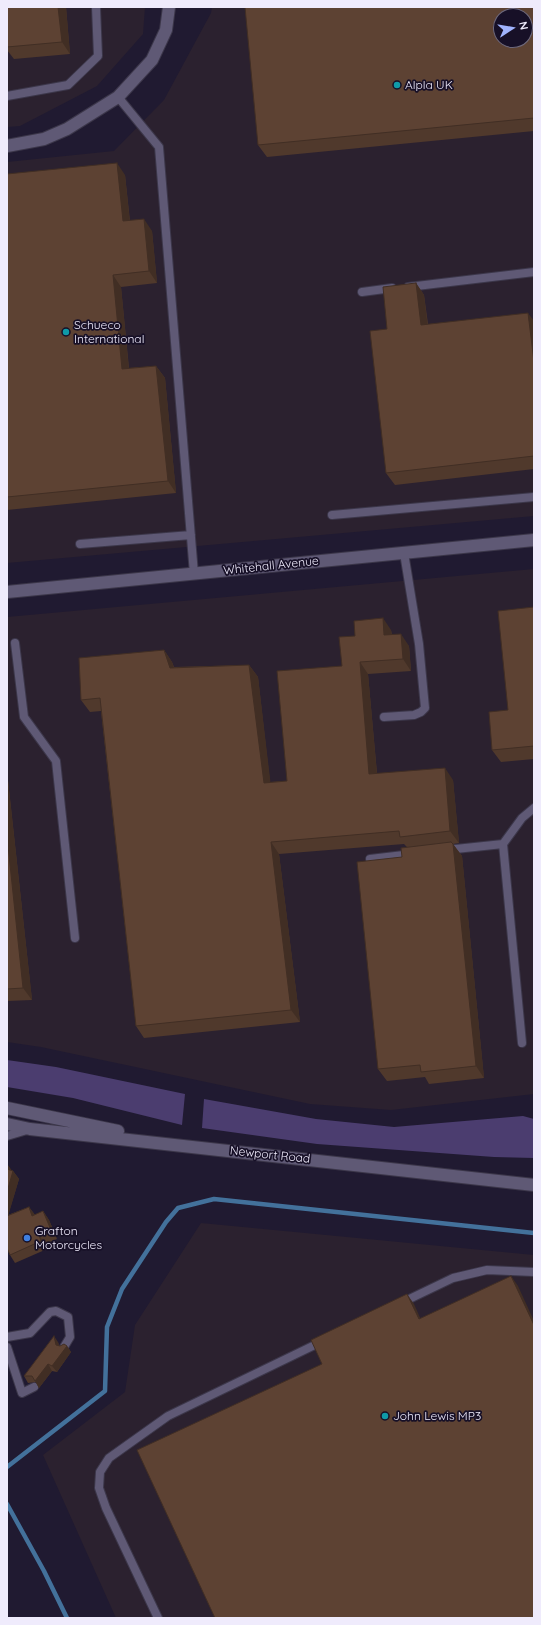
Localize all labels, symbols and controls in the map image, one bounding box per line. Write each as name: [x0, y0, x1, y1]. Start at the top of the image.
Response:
north arrow: [493, 8, 533, 48]
text: N: [516, 20, 531, 31]
place label: Alpla UK: [405, 78, 453, 92]
marker: Alpla UK: [392, 80, 402, 90]
place label: Schueco International: [74, 318, 144, 346]
marker: Schueco International: [61, 327, 71, 337]
street label: Whitehall Avenue: [223, 554, 319, 578]
street label: Newport Road: [229, 1144, 311, 1166]
place label: Grafton Motorcycles: [35, 1224, 102, 1252]
marker: Grafton Motorcycles: [22, 1233, 32, 1243]
place label: John Lewis MP3: [393, 1409, 481, 1423]
marker: John Lewis MP3: [380, 1411, 390, 1421]

